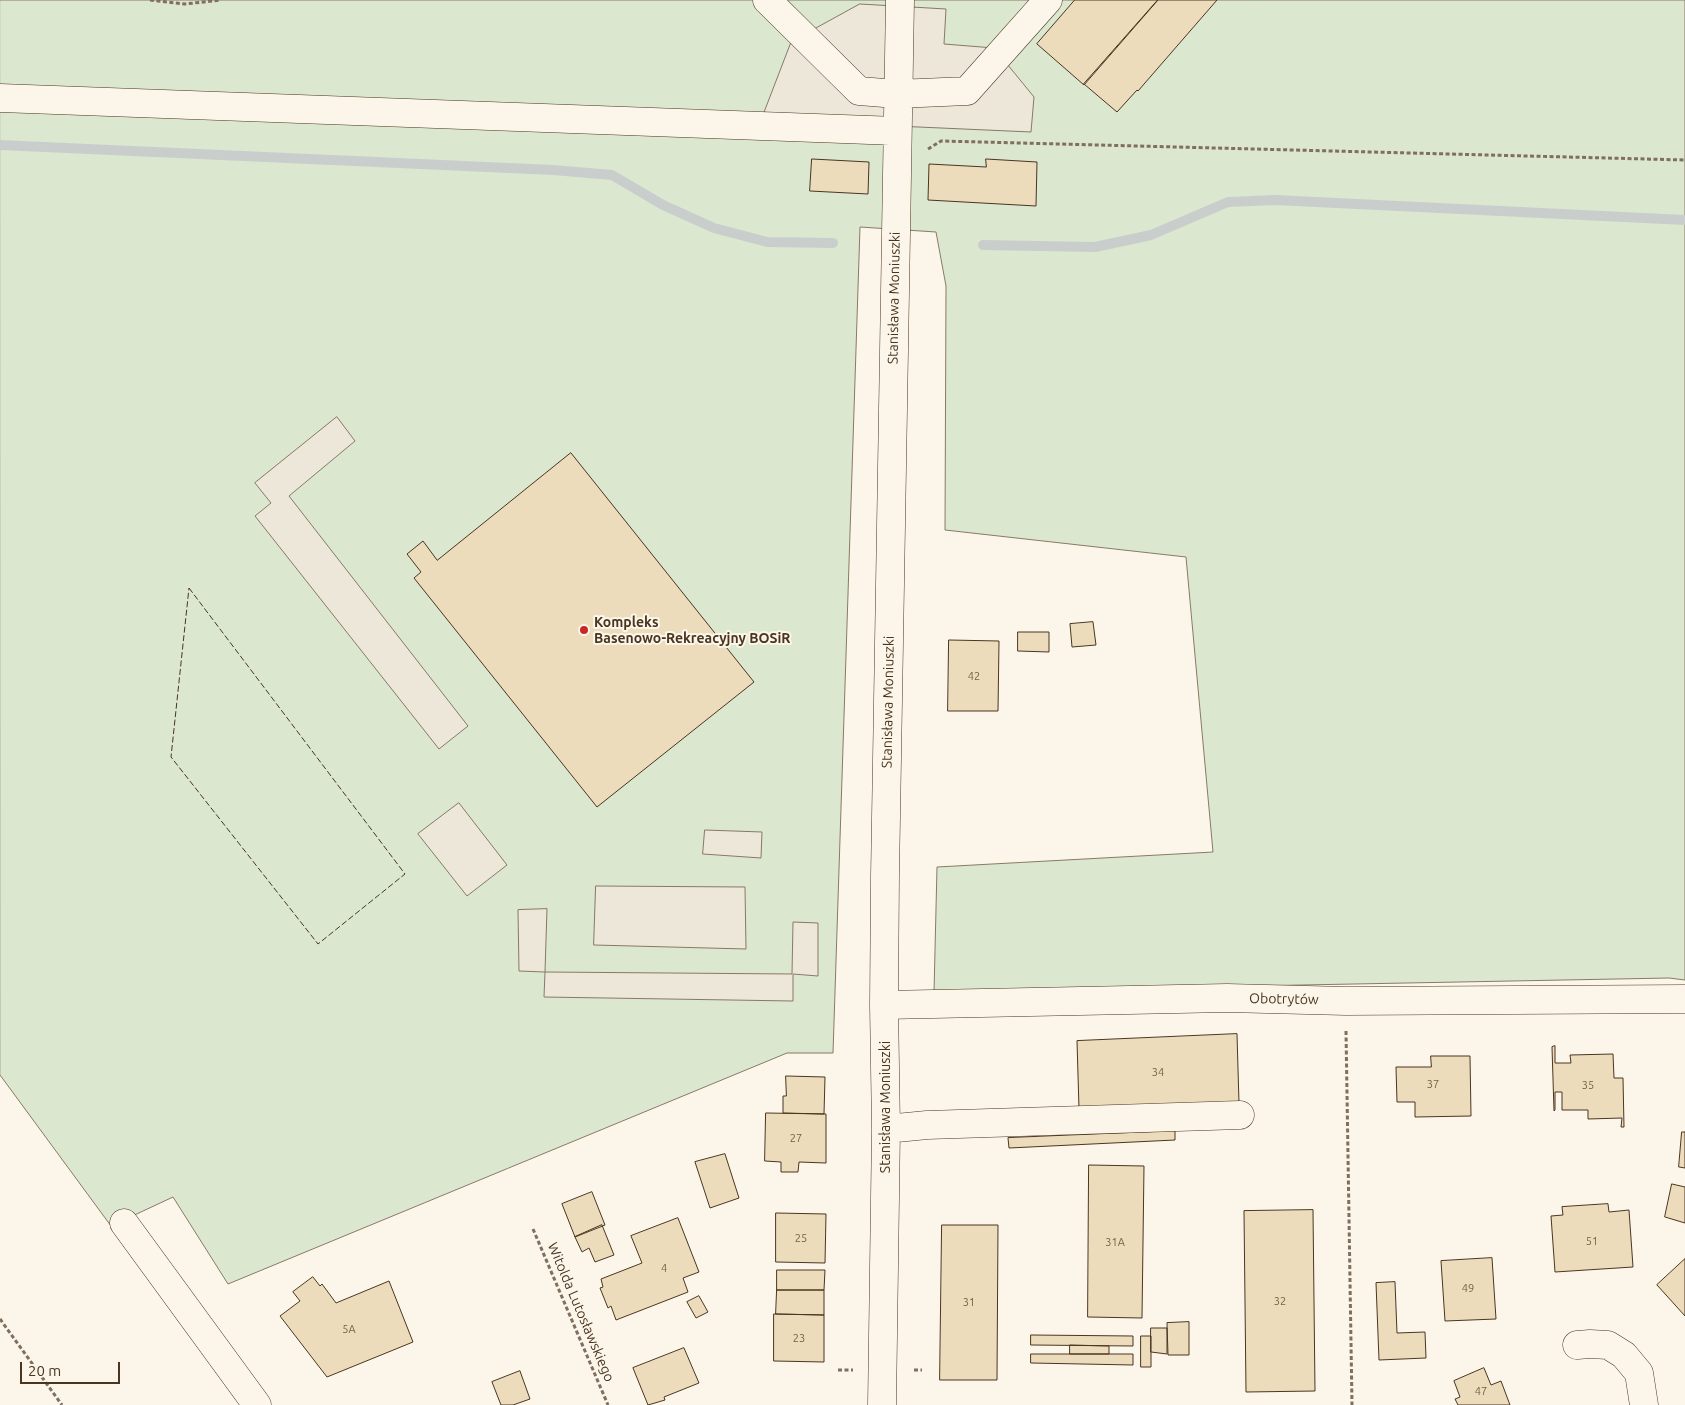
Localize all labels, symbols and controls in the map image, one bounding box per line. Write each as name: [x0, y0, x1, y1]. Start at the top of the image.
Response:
street label: Stanisława Moniuszki: [884, 232, 904, 364]
place label: Kompleks Basenowo-Rekreacyjny BOSiR: [594, 614, 791, 646]
marker: Kompleks Basenowo-Rekreacyjny BOSiR: [578, 624, 590, 636]
street label: Stanisława Moniuszki: [878, 636, 898, 768]
house number: 42: [968, 669, 980, 683]
street label: Obotrytów: [1249, 990, 1319, 1008]
street label: Stanisława Moniuszki: [877, 1041, 893, 1173]
house number: 34: [1152, 1065, 1164, 1079]
house number: 37: [1427, 1077, 1439, 1091]
house number: 35: [1582, 1078, 1594, 1092]
house number: 27: [790, 1131, 802, 1145]
house number: 25: [795, 1231, 807, 1245]
house number: 51: [1586, 1234, 1598, 1248]
house number: 31A: [1105, 1235, 1125, 1249]
street label: Witolda Lutosławskiego: [544, 1240, 618, 1384]
house number: 4: [661, 1261, 667, 1275]
house number: 49: [1462, 1281, 1474, 1295]
house number: 32: [1274, 1294, 1286, 1308]
house number: 31: [963, 1295, 975, 1309]
house number: 5A: [342, 1322, 356, 1336]
house number: 23: [793, 1331, 805, 1345]
scale bar: [22, 1352, 122, 1384]
text: 20 m: [28, 1362, 61, 1379]
house number: 47: [1475, 1384, 1487, 1398]

